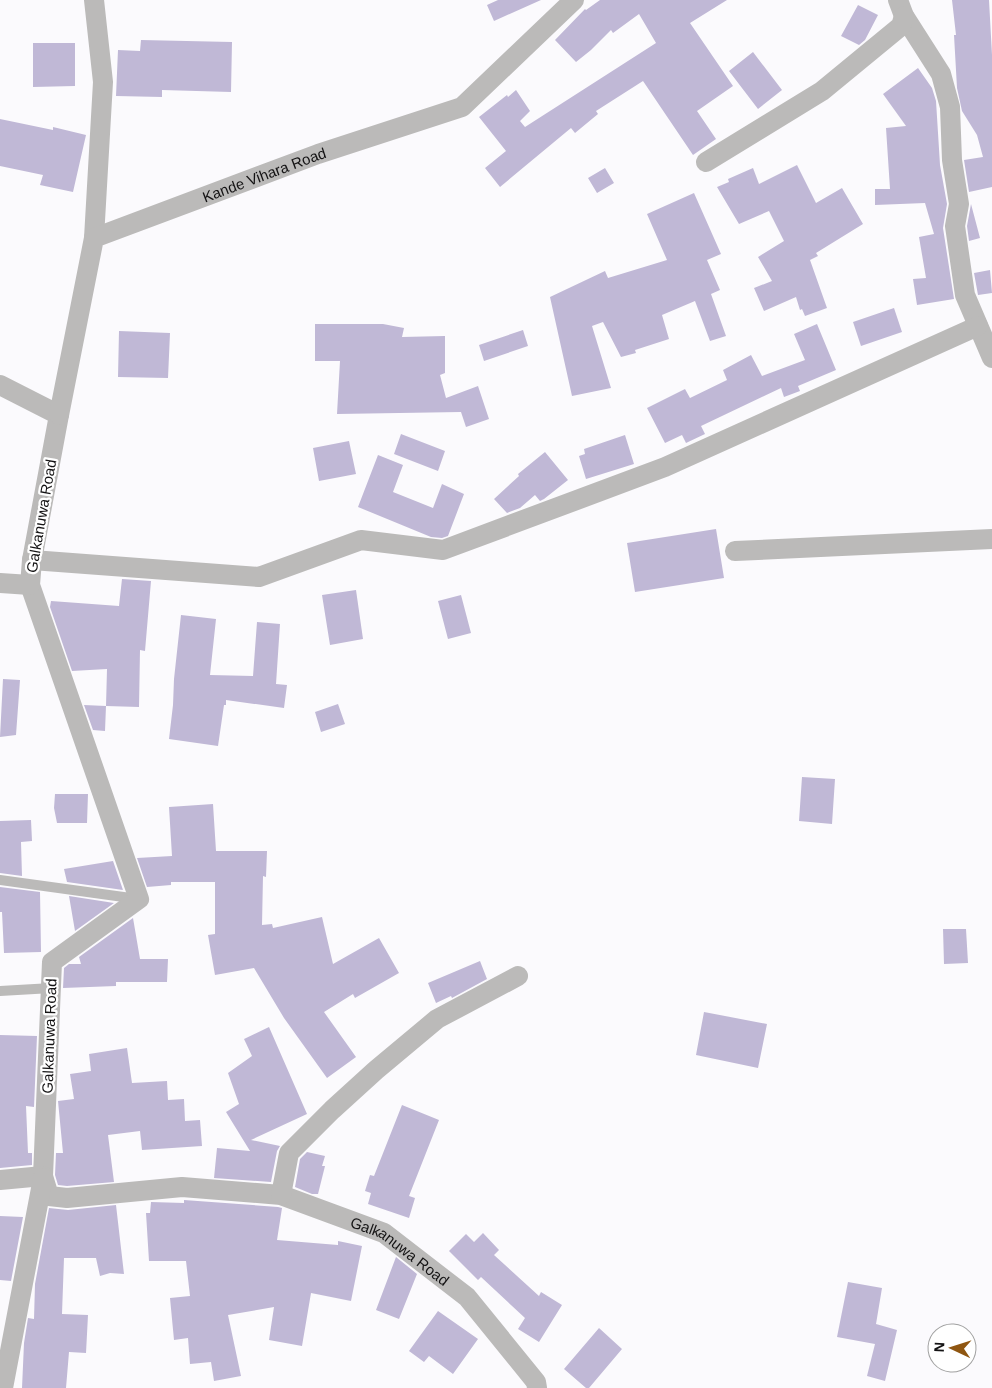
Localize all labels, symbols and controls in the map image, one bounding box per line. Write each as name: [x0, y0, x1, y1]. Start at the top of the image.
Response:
street label: Kande Vihara Road: [200, 144, 328, 205]
street label: Galkanuwa Road: [23, 458, 59, 574]
street label: Galkanuwa Road: [38, 978, 60, 1094]
street label: Galkanuwa Road: [348, 1213, 453, 1289]
north arrow: [927, 1323, 977, 1373]
text: N: [931, 1341, 947, 1353]

